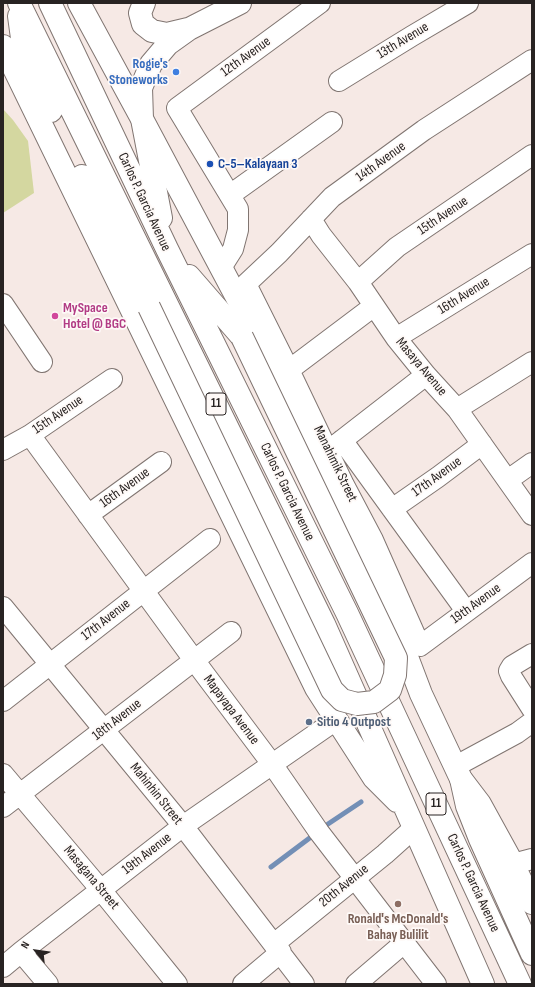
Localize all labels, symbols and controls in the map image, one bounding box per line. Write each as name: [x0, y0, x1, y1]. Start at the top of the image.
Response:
street label: 13th Avenue: [374, 19, 432, 63]
street label: 12th Avenue: [218, 33, 274, 81]
place label: Rogie's Stoneworks: [109, 56, 168, 88]
marker: Rogie's Stoneworks: [171, 67, 181, 77]
street label: 14th Avenue: [353, 138, 409, 186]
street label: Carlos P. Garcia Avenue: [114, 150, 174, 254]
place label: C-5–Kalayaan 3: [218, 156, 297, 172]
marker: C-5–Kalayaan 3: [205, 159, 215, 169]
street label: 15th Avenue: [415, 193, 471, 239]
street label: 16th Avenue: [435, 274, 493, 318]
place label: MySpace Hotel @ BGC: [63, 300, 126, 332]
marker: MySpace Hotel @ BGC: [50, 311, 60, 321]
street label: Masaya Avenue: [392, 334, 450, 400]
street label: 15th Avenue: [30, 392, 86, 438]
road number: 11: [206, 393, 226, 415]
street label: Manahimik Street: [309, 423, 361, 505]
street label: Carlos P. Garcia Avenue: [256, 440, 318, 544]
street label: 17th Avenue: [409, 453, 465, 501]
street label: 16th Avenue: [97, 464, 153, 512]
street label: 19th Avenue: [448, 580, 504, 628]
street label: 17th Avenue: [78, 596, 134, 644]
street label: Mapayapa Avenue: [199, 672, 263, 748]
street label: 18th Avenue: [89, 696, 145, 744]
place label: Sitio 4 Outpost: [317, 714, 391, 730]
marker: Sitio 4 Outpost: [304, 717, 314, 727]
street label: Mahinhin Street: [126, 760, 186, 828]
road number: 11: [426, 793, 446, 815]
street label: 19th Avenue: [119, 830, 175, 878]
street label: Carlos P. Garcia Avenue: [443, 831, 503, 935]
street label: Masagana Street: [59, 843, 123, 913]
street label: 20th Avenue: [316, 861, 372, 911]
marker: Ronald's McDonald's Bahay Bulilit: [393, 899, 403, 909]
place label: Ronald's McDonald's Bahay Bulilit: [348, 911, 448, 944]
north arrow: [16, 931, 56, 971]
text: N: [18, 939, 32, 951]

